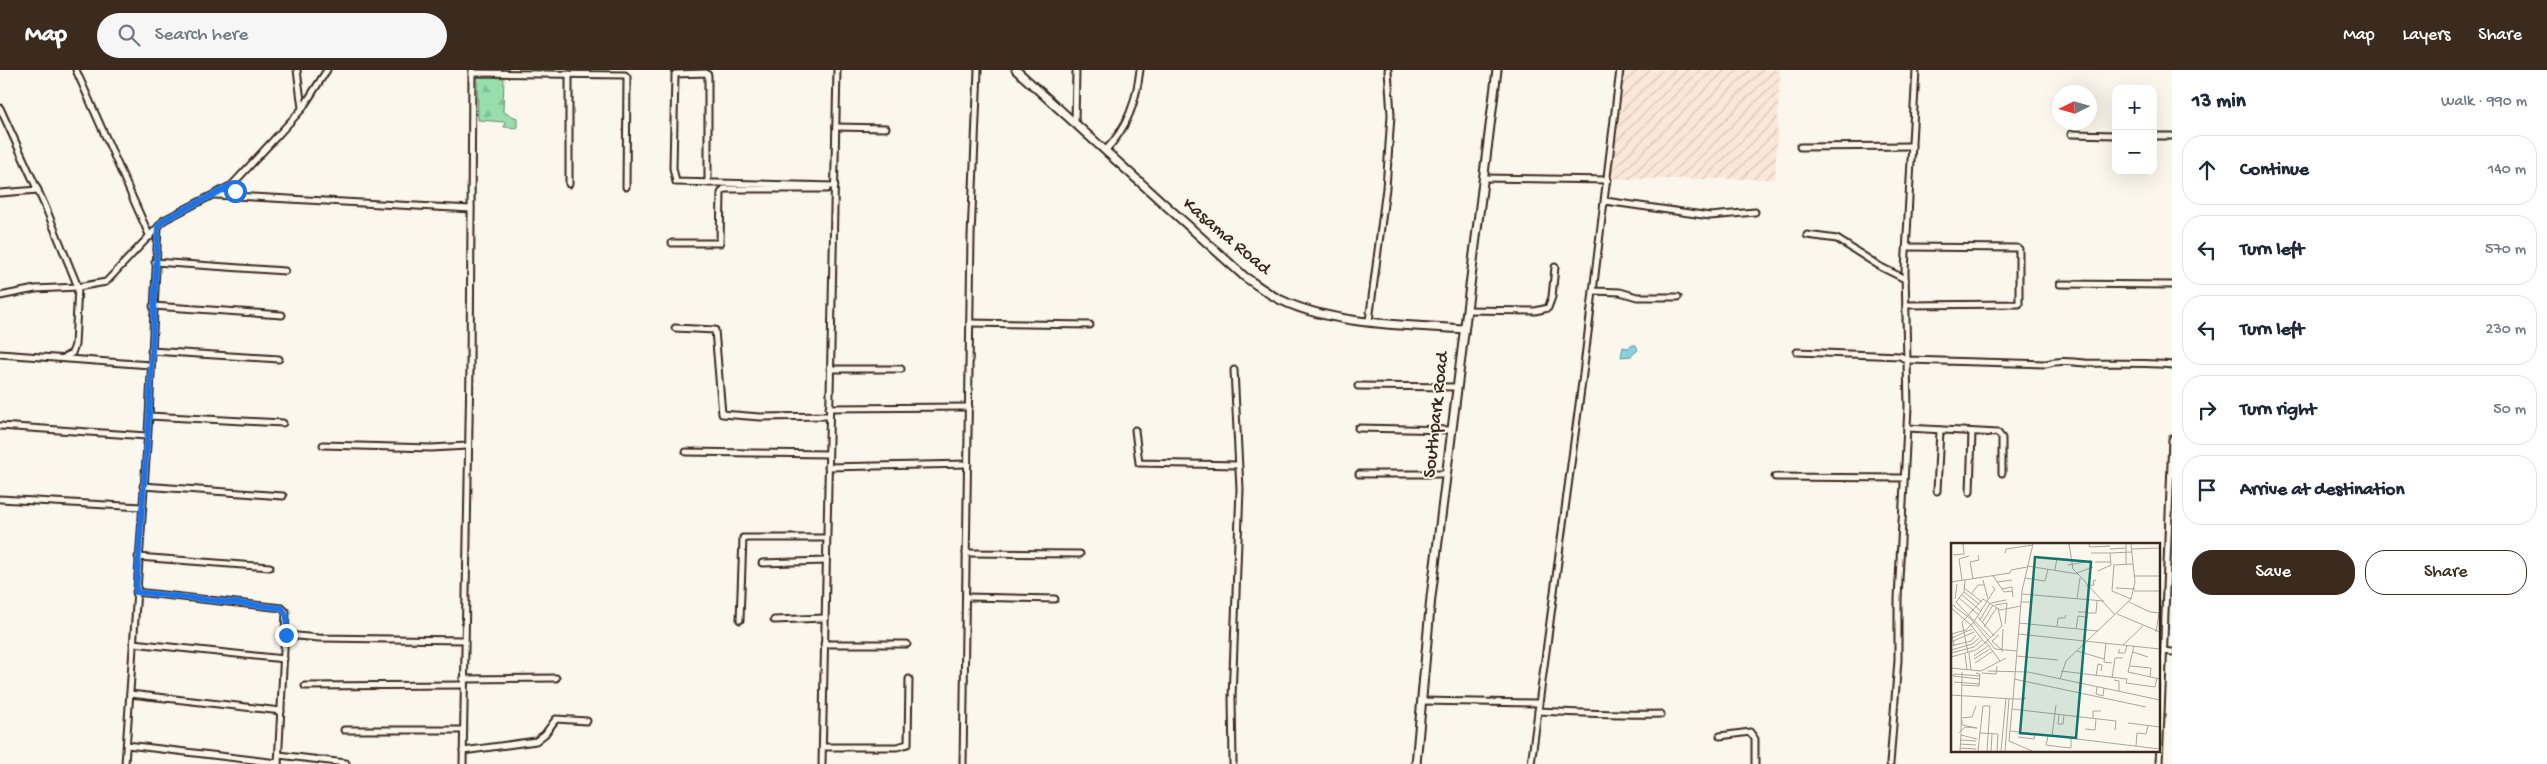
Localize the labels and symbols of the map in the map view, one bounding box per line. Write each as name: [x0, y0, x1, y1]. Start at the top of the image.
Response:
north arrow: [2052, 85, 2097, 130]
route start: [224, 180, 247, 203]
street label: Kasama Road: [1177, 193, 1276, 282]
street label: Southpark Road: [1419, 349, 1455, 479]
inset map: [1951, 543, 2160, 752]
route end: [275, 624, 298, 647]

